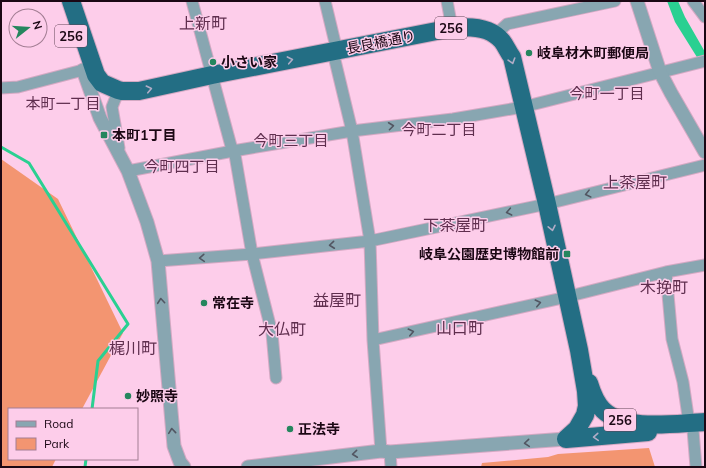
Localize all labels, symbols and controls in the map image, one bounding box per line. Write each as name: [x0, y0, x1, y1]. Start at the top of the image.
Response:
north arrow: [8, 8, 48, 48]
district label: 上新町: [179, 13, 227, 33]
road number: 256: [435, 17, 467, 39]
text: N: [30, 19, 45, 31]
road number: 256: [55, 25, 87, 47]
street label: 長良橋通り: [345, 26, 417, 58]
place label: 岐阜材木町郵便局: [537, 44, 649, 62]
marker: 岐阜材木町郵便局: [524, 48, 534, 58]
place label: 小さい家: [221, 53, 277, 71]
one-way arrow: [287, 56, 293, 65]
marker: 小さい家: [208, 57, 218, 67]
one-way arrow: [507, 58, 516, 65]
district label: 今町一丁目: [569, 84, 645, 103]
one-way arrow: [145, 85, 152, 94]
district label: 本町一丁目: [25, 94, 101, 113]
district label: 今町二丁目: [401, 120, 477, 139]
one-way arrow: [388, 122, 394, 131]
place label: 本町1丁目: [112, 126, 176, 144]
marker: 本町1丁目: [99, 130, 109, 140]
district label: 今町三丁目: [253, 131, 329, 150]
district label: 今町四丁目: [144, 157, 220, 176]
district label: 上茶屋町: [603, 172, 667, 192]
one-way arrow: [585, 189, 591, 197]
one-way arrow: [505, 207, 512, 215]
district label: 下茶屋町: [423, 215, 487, 235]
one-way arrow: [547, 225, 556, 232]
one-way arrow: [328, 241, 335, 250]
place label: 岐阜公園歴史博物館前: [419, 245, 559, 263]
marker: 岐阜公園歴史博物館前: [562, 249, 572, 259]
one-way arrow: [199, 253, 205, 262]
district label: 木挽町: [640, 277, 688, 297]
district label: 益屋町: [313, 290, 361, 310]
place label: 常在寺: [212, 294, 254, 312]
one-way arrow: [156, 298, 165, 304]
marker: 常在寺: [199, 298, 209, 308]
one-way arrow: [535, 300, 541, 308]
district label: 山口町: [436, 318, 484, 338]
district label: 大仏町: [258, 319, 306, 339]
one-way arrow: [408, 329, 414, 337]
district label: 梶川町: [109, 338, 157, 358]
place label: 妙照寺: [136, 387, 178, 405]
marker: 妙照寺: [123, 391, 133, 401]
legend: [8, 408, 138, 460]
road number: 256: [604, 409, 636, 431]
text: Road: [44, 416, 73, 431]
place label: 正法寺: [298, 420, 340, 438]
marker: 正法寺: [285, 424, 295, 434]
one-way arrow: [168, 428, 177, 434]
one-way arrow: [593, 433, 599, 442]
text: Park: [44, 436, 70, 451]
one-way arrow: [524, 438, 530, 447]
one-way arrow: [352, 449, 358, 458]

